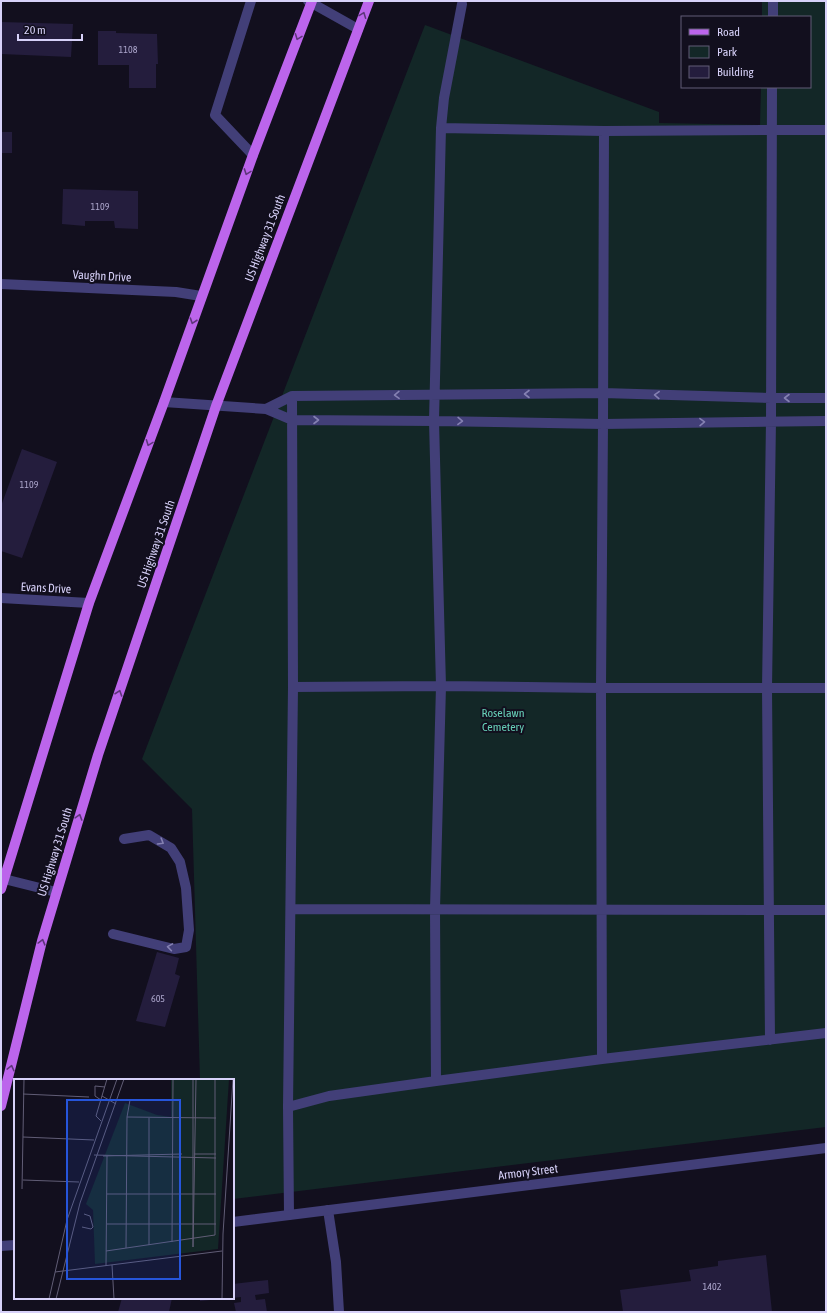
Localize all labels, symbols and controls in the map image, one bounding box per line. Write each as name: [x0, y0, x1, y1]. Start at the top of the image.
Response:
one-way arrow: [359, 12, 367, 19]
scale bar: [18, 16, 82, 42]
legend: [681, 16, 811, 88]
text: 20 m: [24, 23, 46, 37]
text: Road: [717, 25, 740, 39]
one-way arrow: [294, 34, 302, 41]
house number: 1108: [119, 44, 138, 55]
text: Park: [717, 45, 738, 59]
text: Building: [717, 65, 755, 79]
one-way arrow: [243, 169, 251, 176]
street label: US Highway 31 South: [242, 192, 288, 284]
house number: 1109: [91, 201, 110, 212]
street label: Vaughn Drive: [72, 267, 132, 285]
one-way arrow: [189, 317, 197, 324]
one-way arrow: [524, 390, 530, 398]
one-way arrow: [394, 391, 400, 399]
one-way arrow: [654, 391, 660, 399]
one-way arrow: [784, 394, 790, 402]
one-way arrow: [313, 416, 319, 424]
one-way arrow: [457, 417, 463, 425]
one-way arrow: [699, 418, 705, 427]
one-way arrow: [145, 439, 153, 446]
house number: 1109: [20, 479, 39, 490]
street label: US Highway 31 South: [134, 498, 178, 590]
street label: Evans Drive: [20, 580, 72, 596]
one-way arrow: [114, 690, 122, 697]
park label: Roselawn Cemetery: [481, 706, 525, 734]
street label: US Highway 31 South: [35, 806, 75, 898]
one-way arrow: [74, 814, 83, 821]
one-way arrow: [157, 838, 164, 845]
one-way arrow: [37, 938, 45, 945]
one-way arrow: [167, 943, 173, 952]
house number: 605: [151, 993, 165, 1004]
one-way arrow: [6, 1065, 14, 1071]
inset map: [14, 1079, 234, 1299]
street label: Armory Street: [497, 1161, 559, 1183]
house number: 1402: [703, 1281, 722, 1292]

